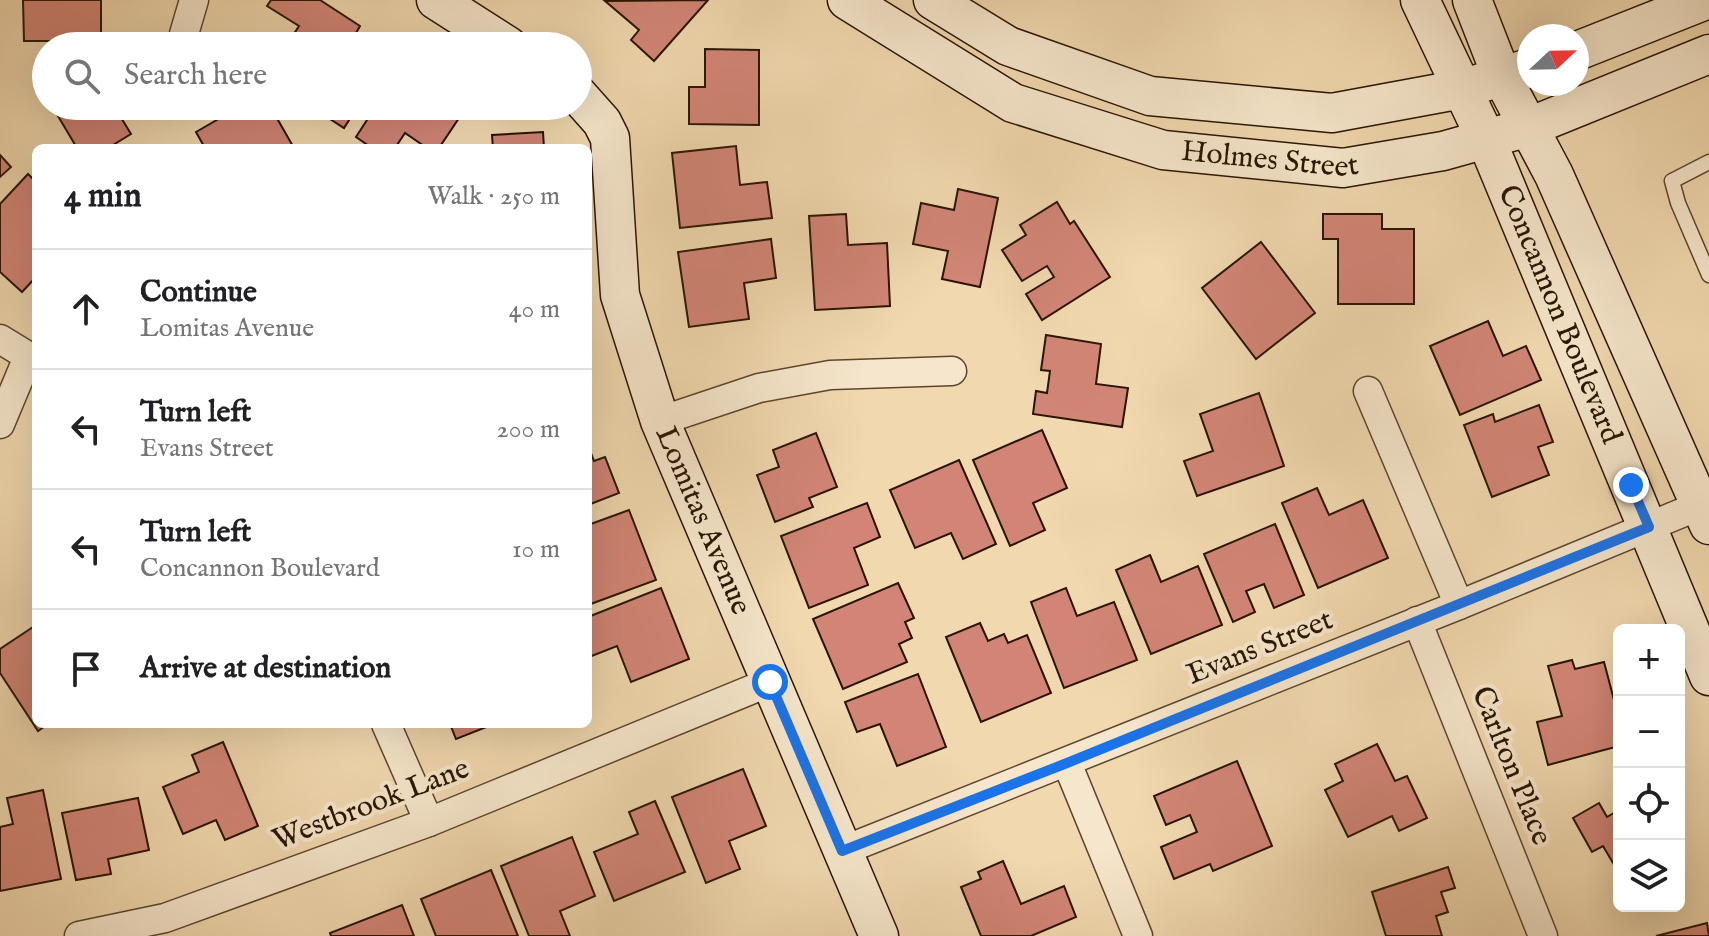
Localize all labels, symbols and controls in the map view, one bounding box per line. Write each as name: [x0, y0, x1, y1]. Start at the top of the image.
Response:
north arrow: [1517, 24, 1589, 96]
search box: [32, 32, 592, 120]
icon: search: [60, 54, 104, 98]
text: Search here: [124, 57, 267, 95]
street label: Holmes Street: [1179, 133, 1362, 187]
text: 4 min: [64, 175, 142, 218]
text: Walk · 250 m: [427, 180, 560, 213]
street label: Concannon Boulevard: [1488, 180, 1630, 450]
text: Continue: [140, 274, 257, 312]
icon: ahead: [64, 287, 108, 331]
text: 40 m: [509, 293, 560, 326]
text: Lomitas Avenue: [140, 312, 314, 345]
text: Turn left: [140, 394, 251, 432]
icon: left: [64, 407, 108, 451]
text: 200 m: [496, 413, 560, 446]
street label: Lomitas Avenue: [646, 421, 759, 621]
text: Evans Street: [140, 432, 274, 465]
route end: [1613, 467, 1649, 503]
text: Turn left: [140, 514, 251, 552]
icon: left: [64, 527, 108, 571]
text: 10 m: [512, 533, 560, 566]
text: Concannon Boulevard: [140, 552, 380, 585]
street label: Evans Street: [1181, 601, 1339, 695]
map controls: [1613, 624, 1685, 912]
button: +: [1613, 624, 1685, 696]
icon: arrive: [64, 647, 108, 691]
text: Arrive at destination: [140, 650, 391, 688]
route start: [752, 664, 788, 700]
street label: Carlton Place: [1462, 681, 1560, 851]
button: −: [1613, 696, 1685, 768]
street label: Westbrook Lane: [267, 750, 475, 860]
button: locate: [1613, 768, 1685, 840]
button: layers: [1613, 840, 1685, 912]

